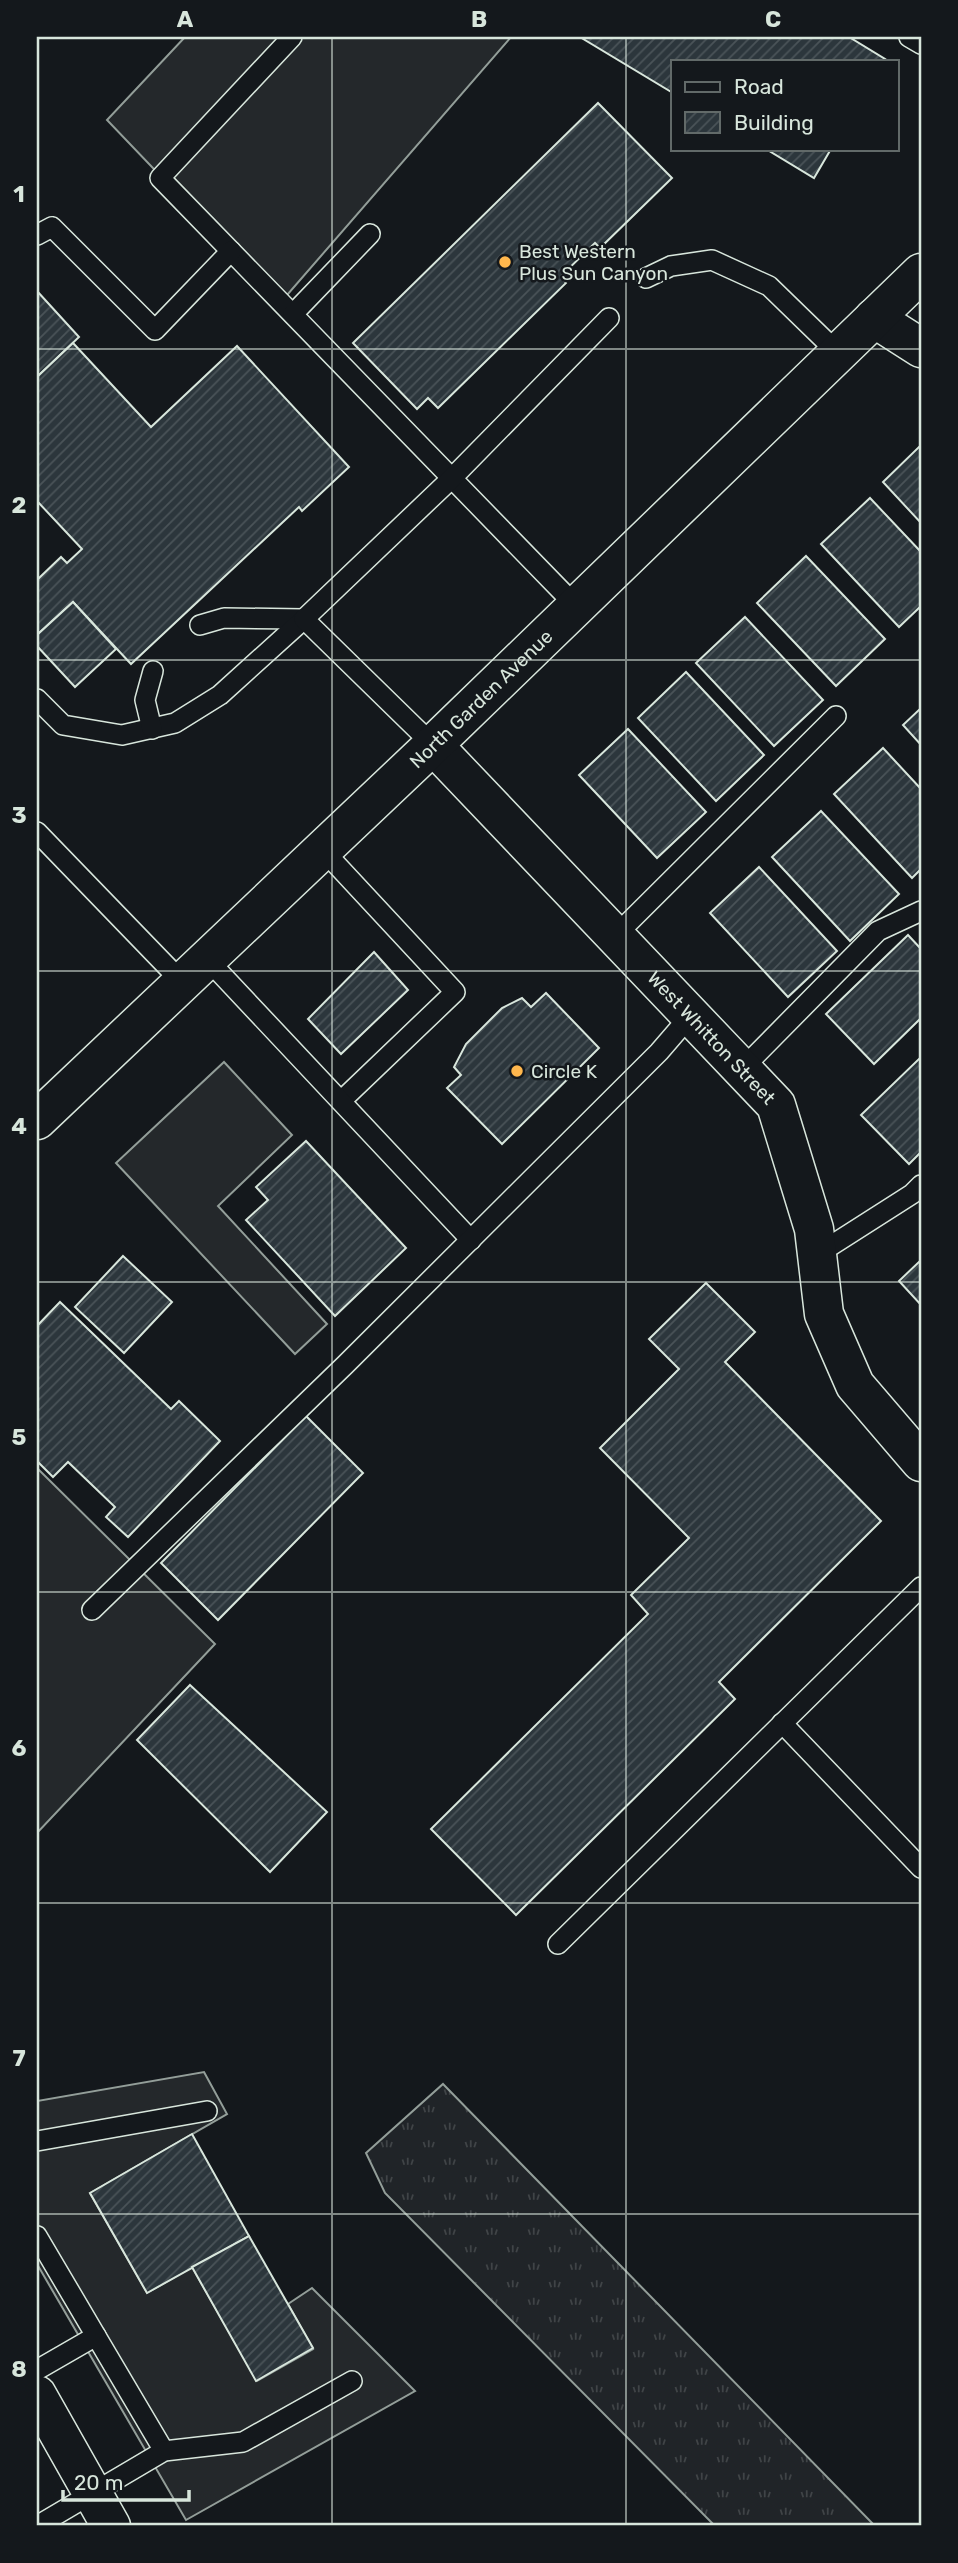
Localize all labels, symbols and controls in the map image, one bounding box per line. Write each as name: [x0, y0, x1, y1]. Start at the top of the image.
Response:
text: A: [177, 5, 194, 33]
text: B: [471, 5, 487, 33]
text: C: [765, 5, 781, 33]
legend: [671, 60, 898, 150]
text: Road: [734, 74, 784, 99]
text: Building: [734, 110, 814, 135]
text: 1: [13, 180, 25, 208]
place label: Best Western Plus Sun Canyon: [519, 240, 668, 285]
marker: Best Western Plus Sun Canyon: [497, 254, 513, 270]
text: 2: [12, 491, 26, 519]
street label: North Garden Avenue: [405, 624, 557, 773]
text: 3: [11, 801, 27, 829]
street label: West Whitton Street: [643, 966, 781, 1109]
place label: Circle K: [531, 1060, 598, 1083]
marker: Circle K: [509, 1063, 525, 1079]
text: 4: [11, 1112, 27, 1140]
text: 5: [12, 1423, 27, 1451]
text: 6: [12, 1734, 27, 1762]
text: 7: [12, 2044, 26, 2072]
text: 8: [11, 2355, 27, 2383]
scale bar: [63, 2458, 189, 2502]
text: 20 m: [74, 2470, 123, 2495]

